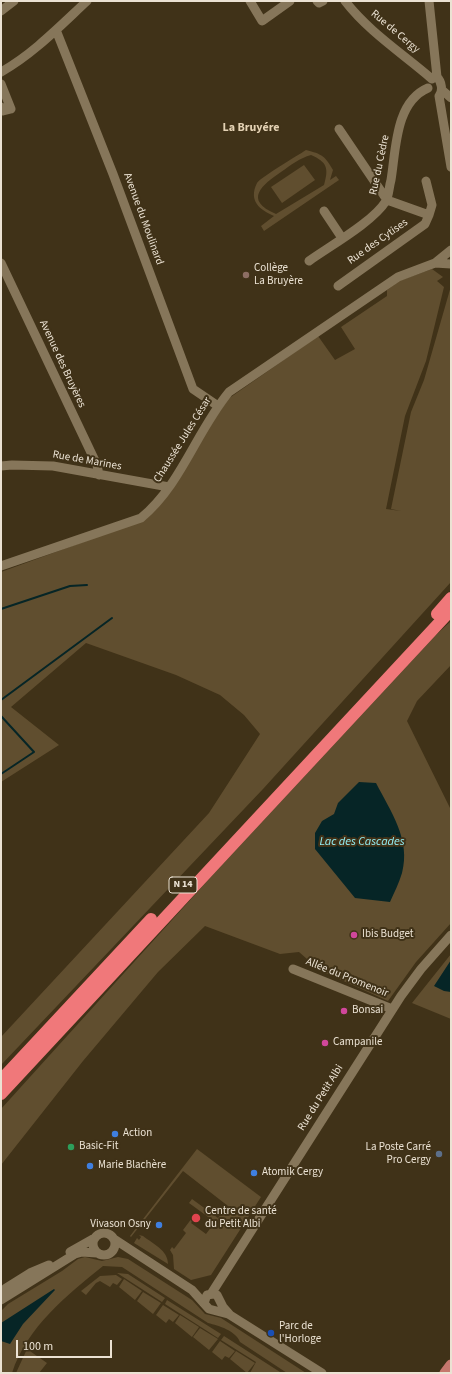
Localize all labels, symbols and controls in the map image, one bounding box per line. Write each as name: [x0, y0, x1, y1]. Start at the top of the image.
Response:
street label: Rue de Cergy: [368, 8, 422, 56]
district label: La Bruyére: [222, 121, 280, 135]
street label: Rue du Cèdre: [367, 134, 393, 196]
street label: Avenue du Moulinard: [120, 171, 166, 267]
street label: Rue des Cytises: [345, 216, 411, 268]
place label: Collège La Bruyère: [254, 262, 303, 288]
marker: Collège La Bruyère: [241, 270, 251, 280]
street label: Avenue des Bruyères: [36, 318, 88, 410]
street label: Chaussée Jules César: [151, 395, 215, 485]
street label: Rue de Marines: [51, 448, 123, 474]
water label: Lac des Cascades: [319, 835, 405, 849]
road number: N 14: [169, 877, 197, 893]
place label: Ibis Budget: [362, 928, 414, 942]
marker: Ibis Budget: [349, 930, 359, 940]
street label: Allée du Promenoir: [304, 955, 390, 1001]
place label: Bonsai: [352, 1004, 383, 1018]
marker: Bonsai: [339, 1006, 349, 1016]
place label: Campanile: [333, 1036, 382, 1050]
marker: Campanile: [320, 1038, 330, 1048]
street label: Rue du Petit Albi: [295, 1063, 347, 1133]
place label: Action: [123, 1127, 152, 1141]
marker: Action: [110, 1129, 120, 1139]
place label: Basic-Fit: [79, 1140, 118, 1154]
place label: La Poste Carré Pro Cergy: [366, 1141, 431, 1167]
marker: Basic-Fit: [66, 1142, 76, 1152]
marker: La Poste Carré Pro Cergy: [434, 1149, 444, 1159]
place label: Marie Blachère: [98, 1159, 166, 1173]
marker: Marie Blachère: [85, 1161, 95, 1171]
place label: Atomik Cergy: [262, 1166, 323, 1180]
marker: Atomik Cergy: [249, 1168, 259, 1178]
place label: Centre de santé du Petit Albi: [205, 1205, 277, 1231]
marker: Centre de santé du Petit Albi: [190, 1212, 202, 1224]
place label: Vivason Osny: [90, 1218, 151, 1232]
marker: Vivason Osny: [154, 1220, 164, 1230]
place label: Parc de l'Horloge: [279, 1320, 321, 1346]
marker: Parc de l'Horloge: [266, 1328, 276, 1338]
scale bar: [18, 1332, 114, 1358]
text: 100 m: [23, 1338, 53, 1355]

